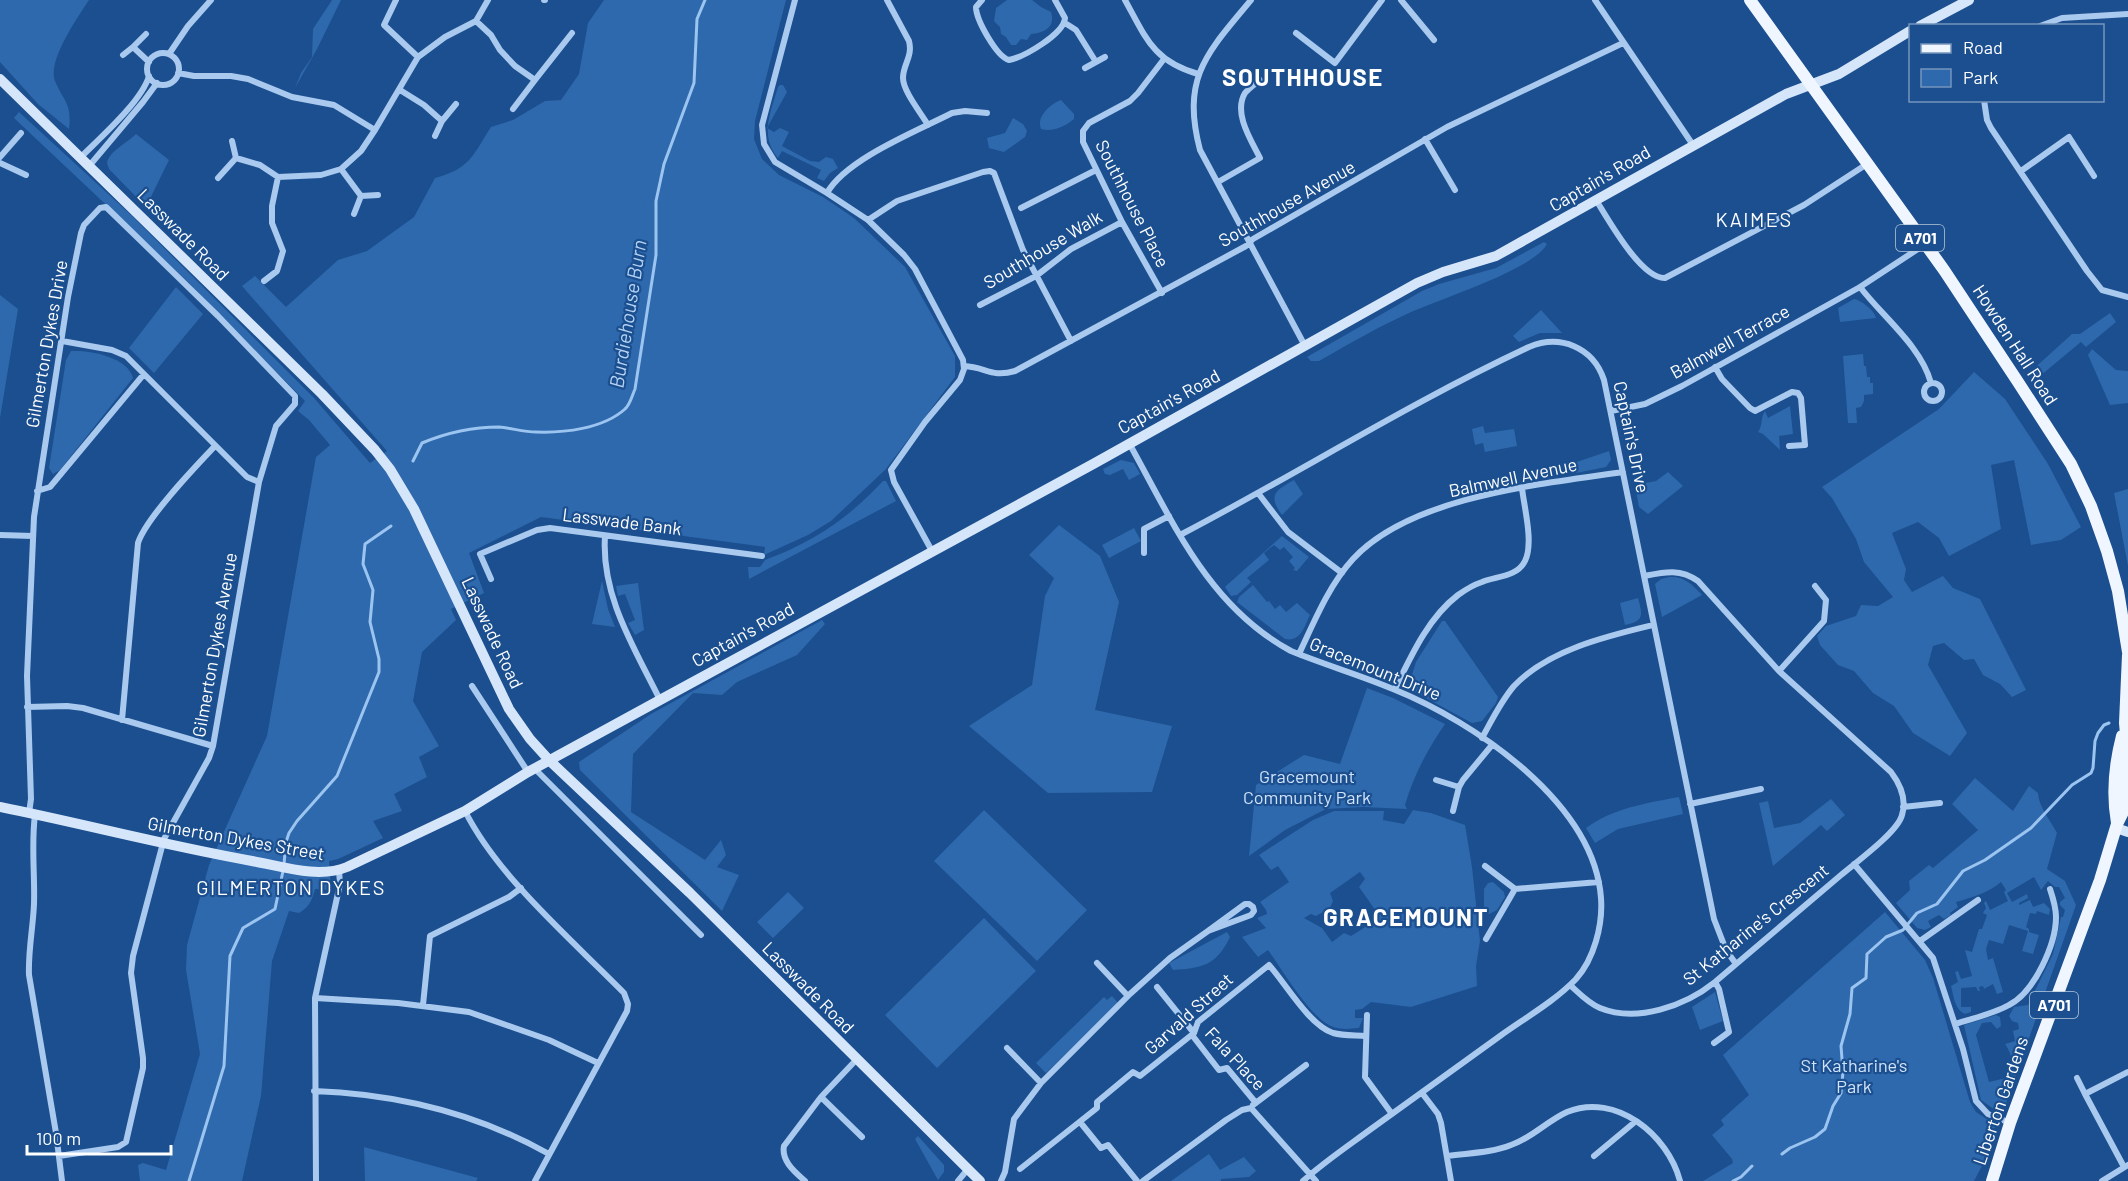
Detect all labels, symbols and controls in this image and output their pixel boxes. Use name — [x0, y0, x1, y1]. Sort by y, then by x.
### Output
legend — [1909, 24, 2104, 102]
text: Road — [1963, 36, 2003, 58]
district label: SOUTHHOUSE — [1222, 62, 1384, 91]
text: Park — [1963, 66, 1998, 88]
street label: Southhouse Place — [1091, 136, 1174, 271]
street label: Captain's Road — [1545, 140, 1654, 216]
street label: Southhouse Avenue — [1214, 155, 1359, 251]
street label: Lasswade Road — [133, 184, 234, 285]
street label: Southhouse Walk — [979, 205, 1106, 293]
district label: KAIMES — [1715, 207, 1793, 231]
road number: A701 — [1896, 225, 1944, 251]
water label: Burdiehouse Burn — [603, 238, 651, 390]
street label: Gilmerton Dykes Drive — [20, 258, 72, 429]
street label: Howden Hall Road — [1969, 280, 2063, 409]
street label: Balmwell Terrace — [1666, 299, 1793, 383]
street label: Captain's Road — [1114, 364, 1223, 438]
street label: Captain's Drive — [1609, 379, 1655, 495]
street label: Balmwell Avenue — [1447, 453, 1579, 501]
street label: Lasswade Bank — [561, 503, 683, 539]
street label: Gilmerton Dykes Avenue — [187, 551, 241, 739]
street label: Lasswade Road — [457, 573, 528, 692]
street label: Captain's Road — [688, 597, 797, 671]
street label: Gracemount Drive — [1306, 632, 1444, 704]
park label: Gracemount Community Park — [1243, 765, 1371, 808]
street label: Gilmerton Dykes Street — [146, 812, 326, 864]
street label: St Katharine's Crescent — [1678, 859, 1833, 990]
district label: GILMERTON DYKES — [196, 875, 386, 899]
district label: GRACEMOUNT — [1323, 902, 1489, 931]
street label: Lasswade Road — [758, 937, 859, 1038]
street label: Garvald Street — [1140, 968, 1237, 1059]
road number: A701 — [2030, 992, 2078, 1018]
street label: Fala Place — [1201, 1022, 1271, 1095]
street label: Liberton Gardens — [1968, 1033, 2032, 1168]
park label: St Katharine's Park — [1801, 1054, 1907, 1097]
scale bar — [27, 1118, 171, 1156]
text: 100 m — [36, 1127, 81, 1149]

